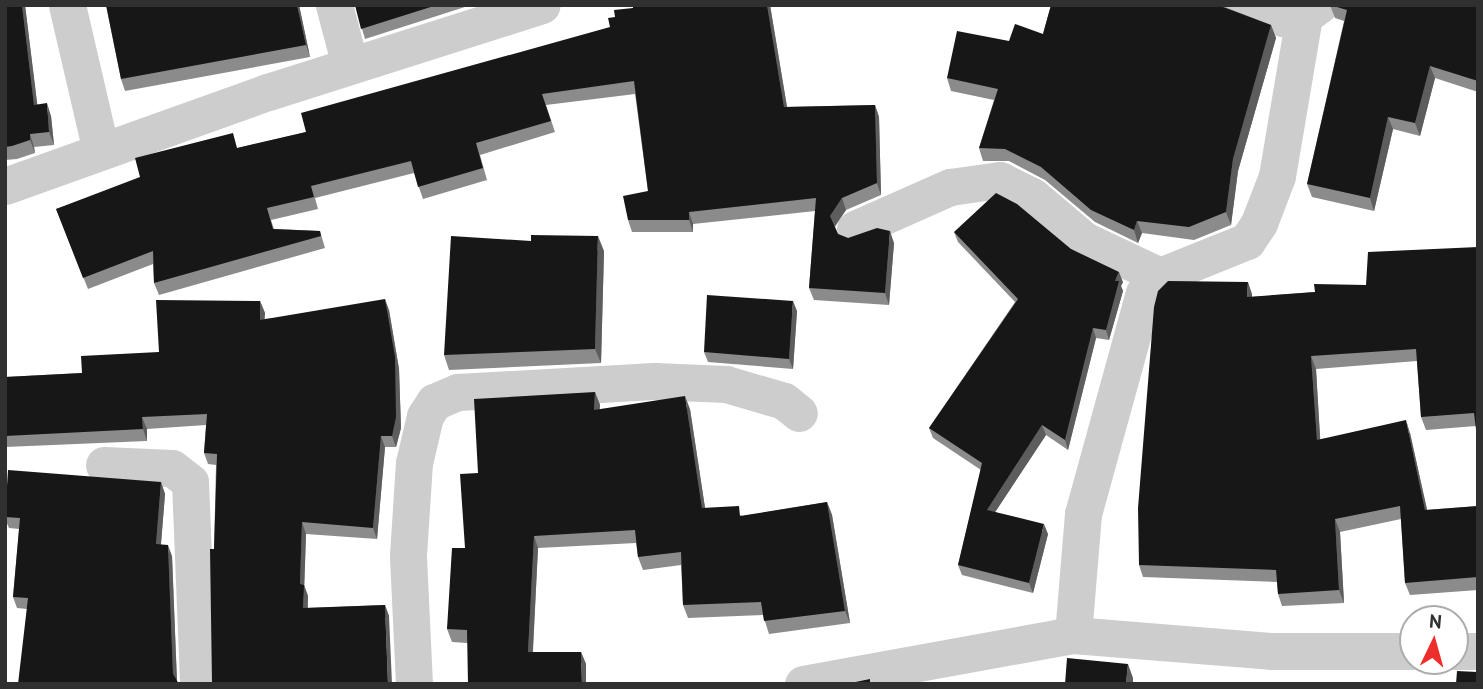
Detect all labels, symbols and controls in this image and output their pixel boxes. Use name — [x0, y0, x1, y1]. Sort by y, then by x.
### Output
north arrow — [1399, 605, 1469, 675]
text: N — [1428, 609, 1443, 634]

